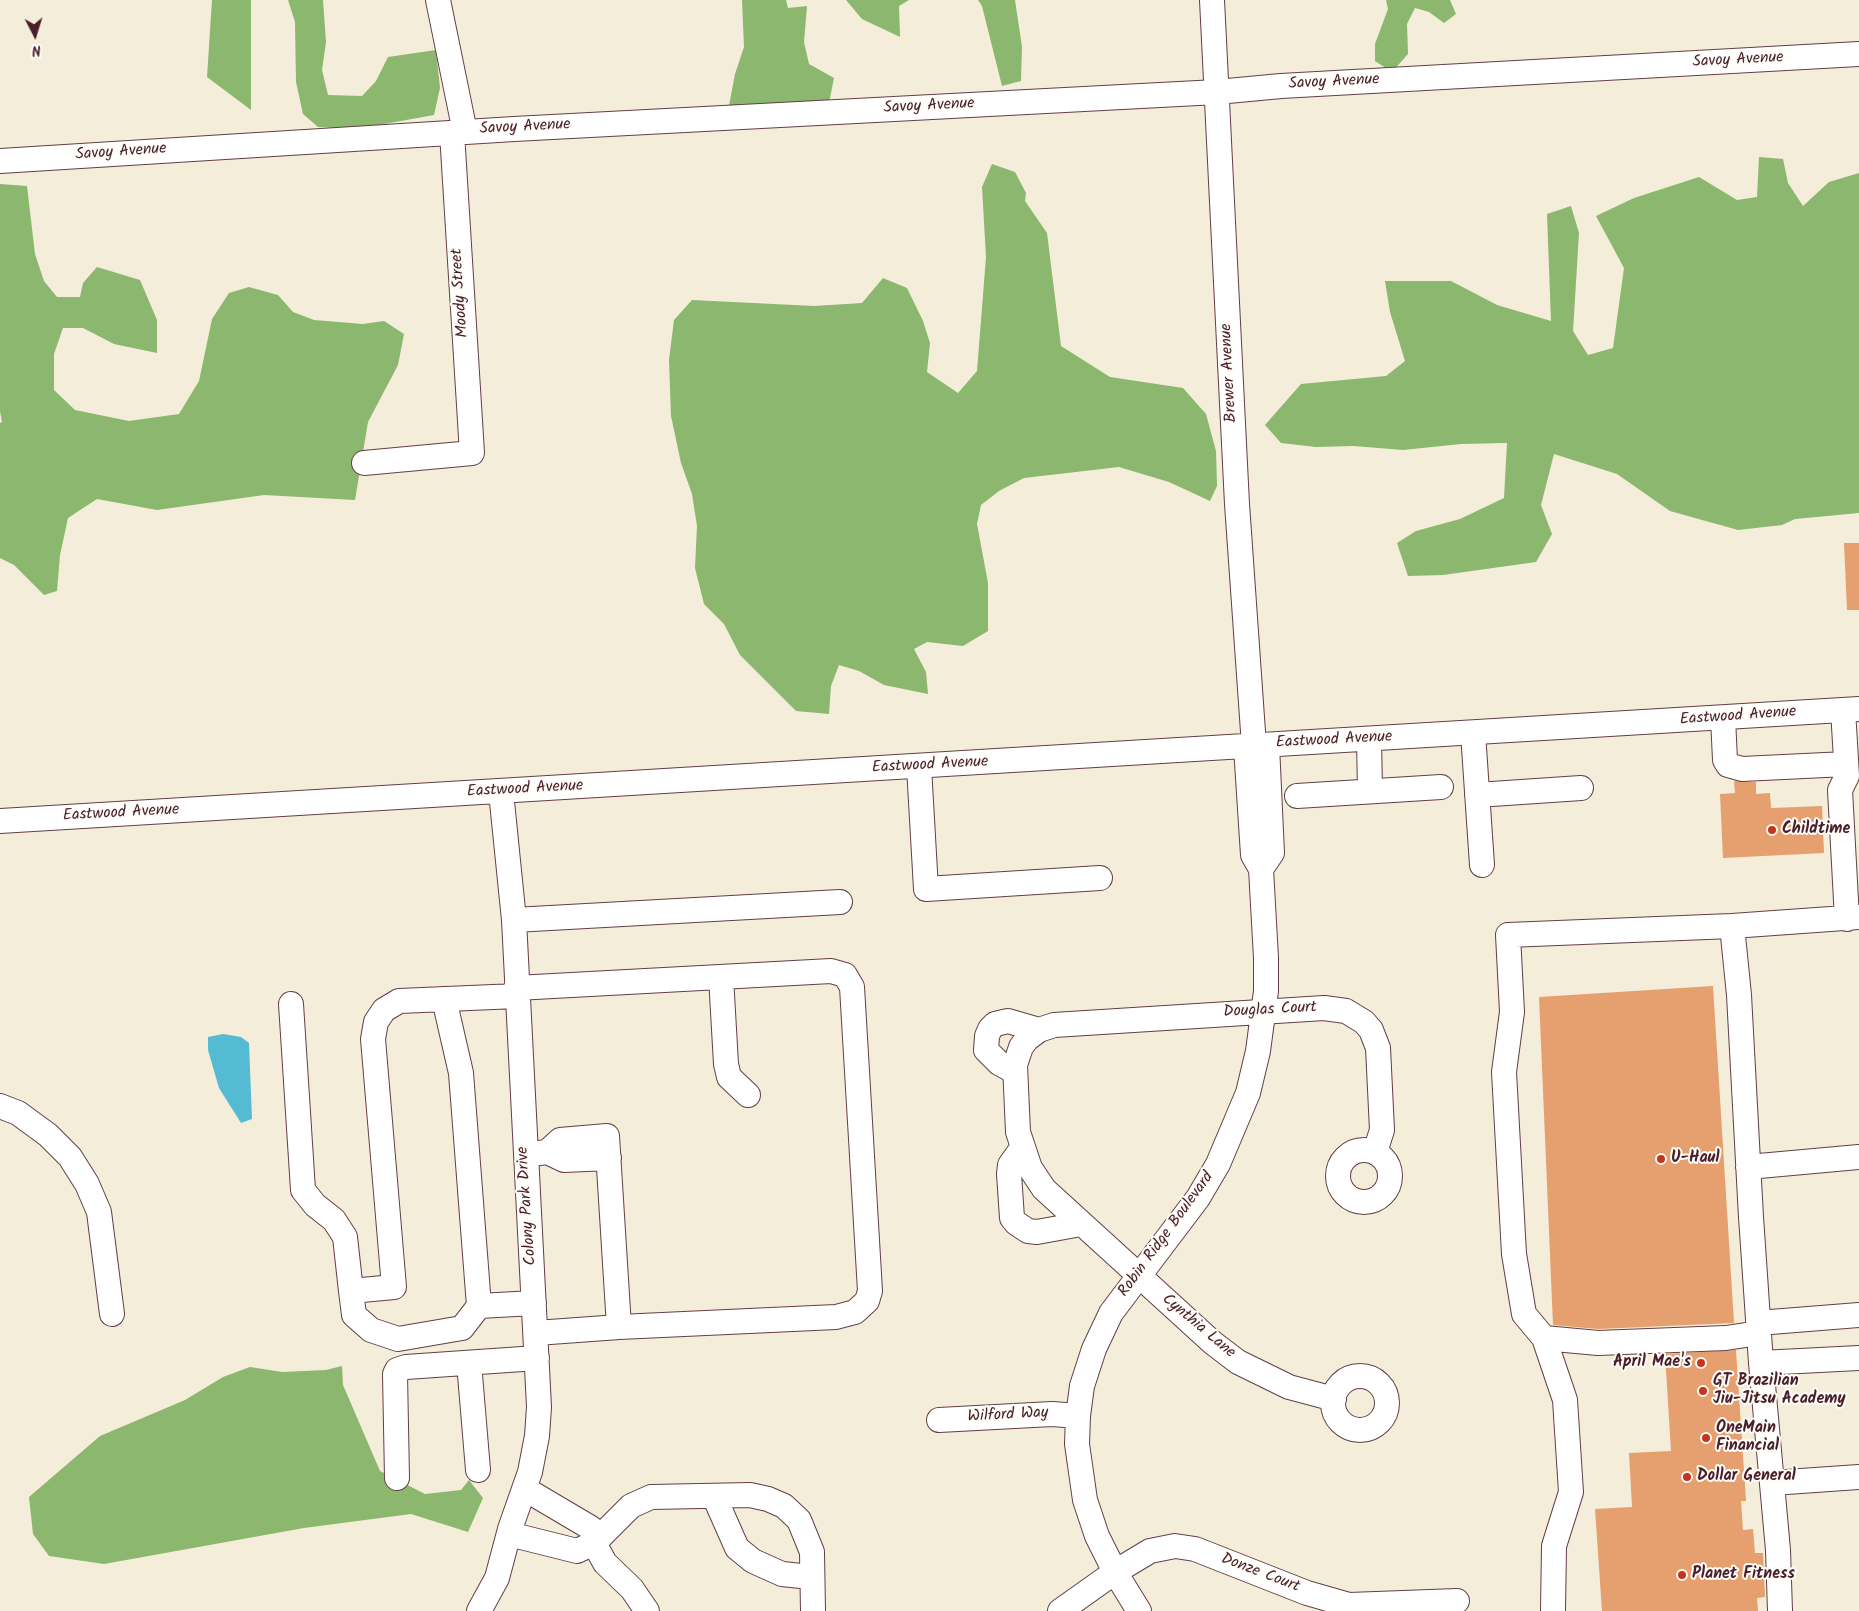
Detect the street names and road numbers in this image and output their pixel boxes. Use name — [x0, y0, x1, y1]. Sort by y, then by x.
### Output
street label: Savoy Avenue — [1692, 49, 1784, 73]
street label: Savoy Avenue — [1288, 71, 1380, 95]
street label: Savoy Avenue — [883, 95, 975, 119]
street label: Savoy Avenue — [479, 116, 571, 140]
street label: Savoy Avenue — [75, 140, 167, 166]
street label: Moody Street — [448, 248, 474, 338]
street label: Brewer Avenue — [1218, 323, 1242, 423]
street label: Eastwood Avenue — [1679, 703, 1797, 731]
street label: Eastwood Avenue — [1275, 728, 1393, 754]
street label: Eastwood Avenue — [871, 753, 989, 779]
street label: Eastwood Avenue — [466, 777, 584, 803]
street label: Eastwood Avenue — [62, 801, 180, 827]
street label: Douglas Court — [1223, 999, 1317, 1023]
street label: Colony Park Drive — [514, 1146, 542, 1266]
street label: Robin Ridge Boulevard — [1115, 1169, 1219, 1301]
street label: Cynthia Lane — [1157, 1291, 1239, 1363]
street label: Wilford Way — [967, 1404, 1049, 1428]
street label: Donze Court — [1218, 1550, 1302, 1598]

